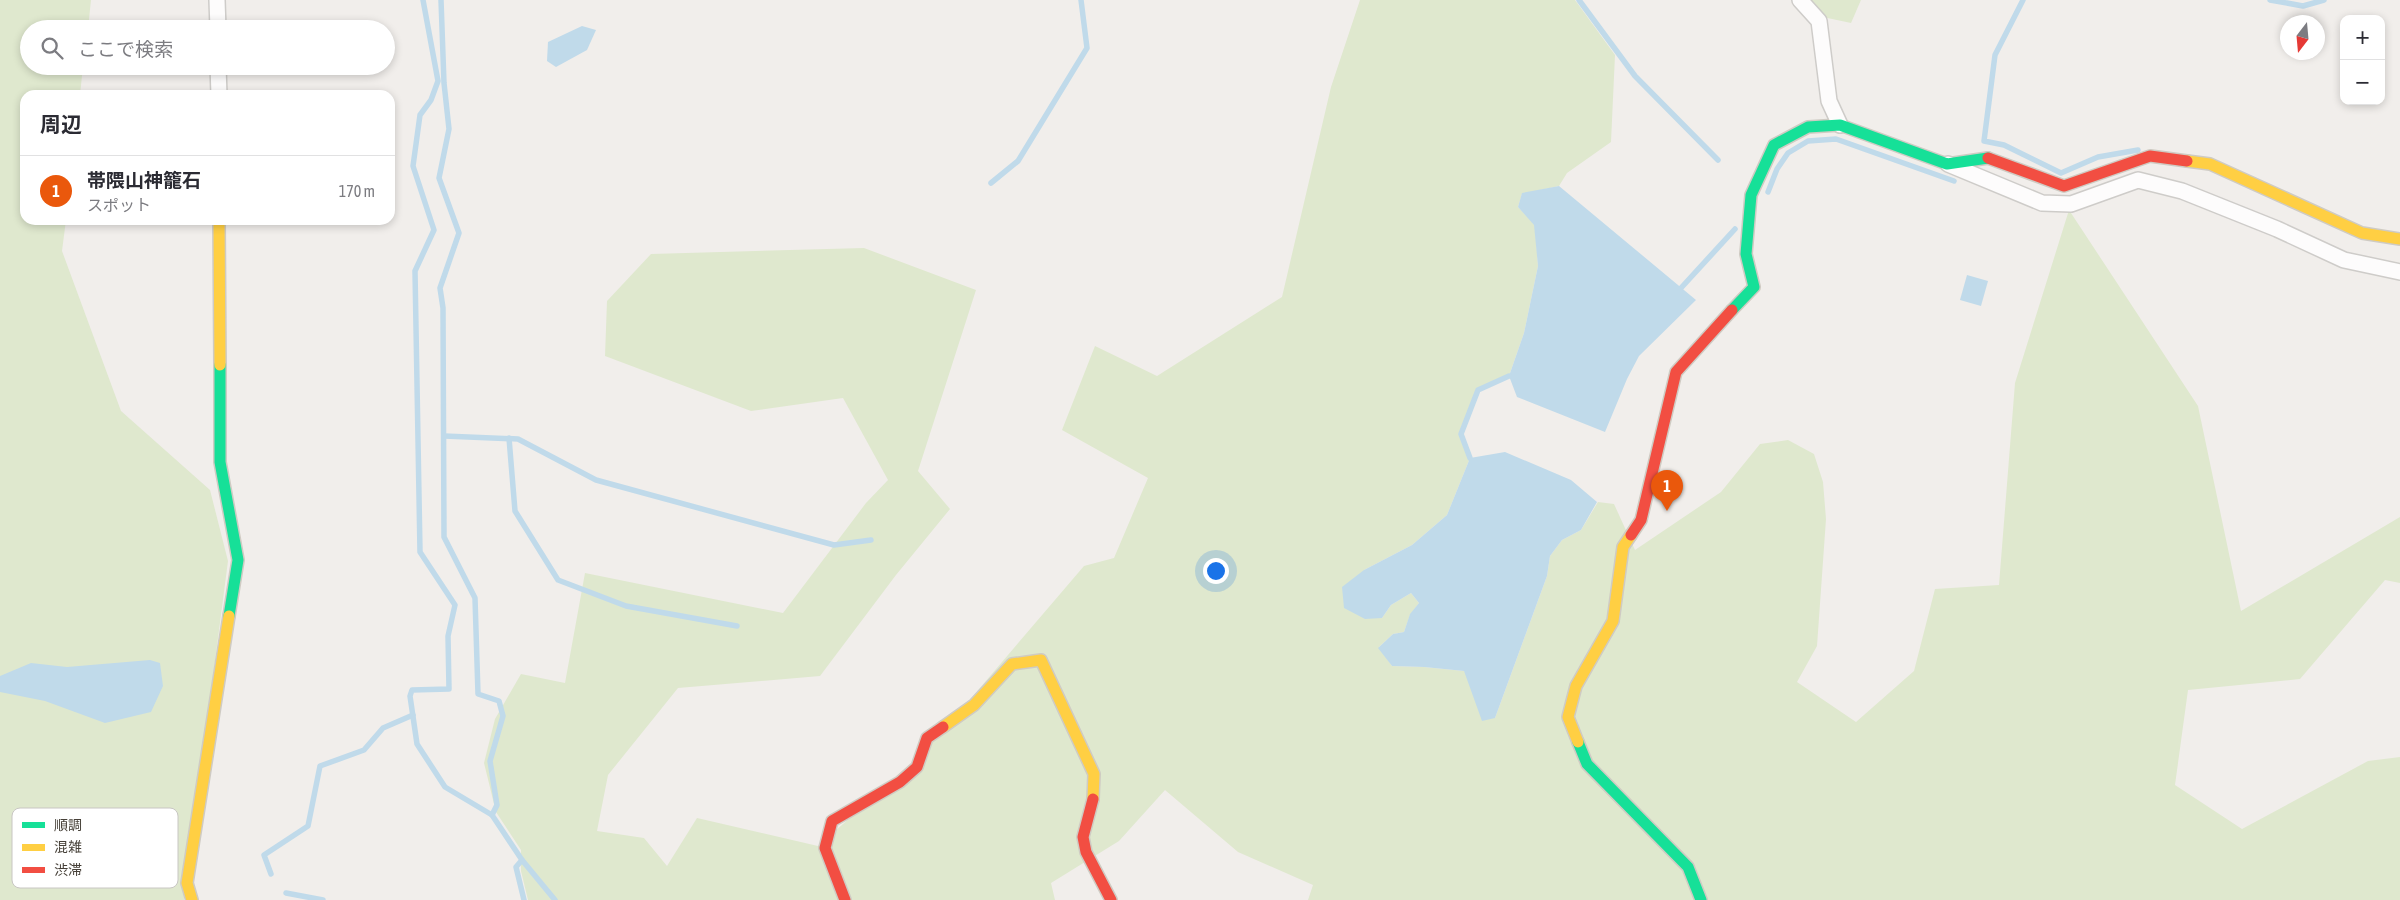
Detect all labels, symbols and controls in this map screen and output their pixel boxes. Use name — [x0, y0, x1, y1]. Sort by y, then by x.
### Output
north arrow — [2280, 15, 2325, 60]
map controls — [2340, 15, 2385, 105]
button: + — [2340, 15, 2385, 60]
search box — [20, 20, 395, 75]
icon: search — [38, 34, 66, 62]
text: ここで検索 — [78, 38, 173, 60]
button: − — [2340, 60, 2385, 105]
text: 周辺 — [40, 112, 82, 136]
text: 帯隈山神籠石 — [87, 169, 201, 191]
text: 1 — [52, 182, 60, 200]
text: 170 m — [339, 182, 375, 200]
text: スポット — [87, 196, 151, 214]
pin: 1 — [1651, 470, 1683, 511]
your location — [1203, 558, 1229, 584]
legend — [12, 808, 178, 888]
text: 順調 — [54, 817, 82, 833]
text: 混雑 — [54, 839, 82, 855]
text: 渋滞 — [54, 862, 82, 878]

